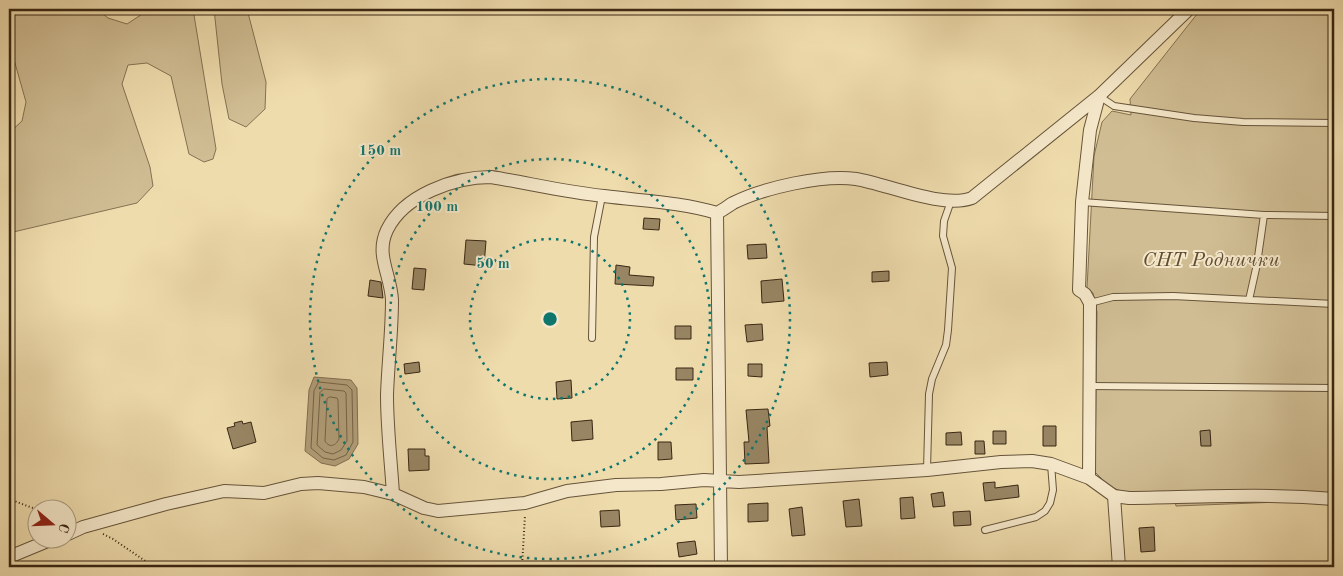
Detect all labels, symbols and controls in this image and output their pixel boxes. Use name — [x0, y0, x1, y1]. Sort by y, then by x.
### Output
text: 150 m — [359, 144, 401, 159]
text: 100 m — [416, 200, 458, 215]
park label: СНТ Роднички — [1142, 251, 1280, 271]
text: 50 m — [476, 257, 510, 272]
centre of rings — [541, 310, 559, 328]
north arrow — [28, 498, 78, 548]
text: С — [55, 521, 71, 535]

